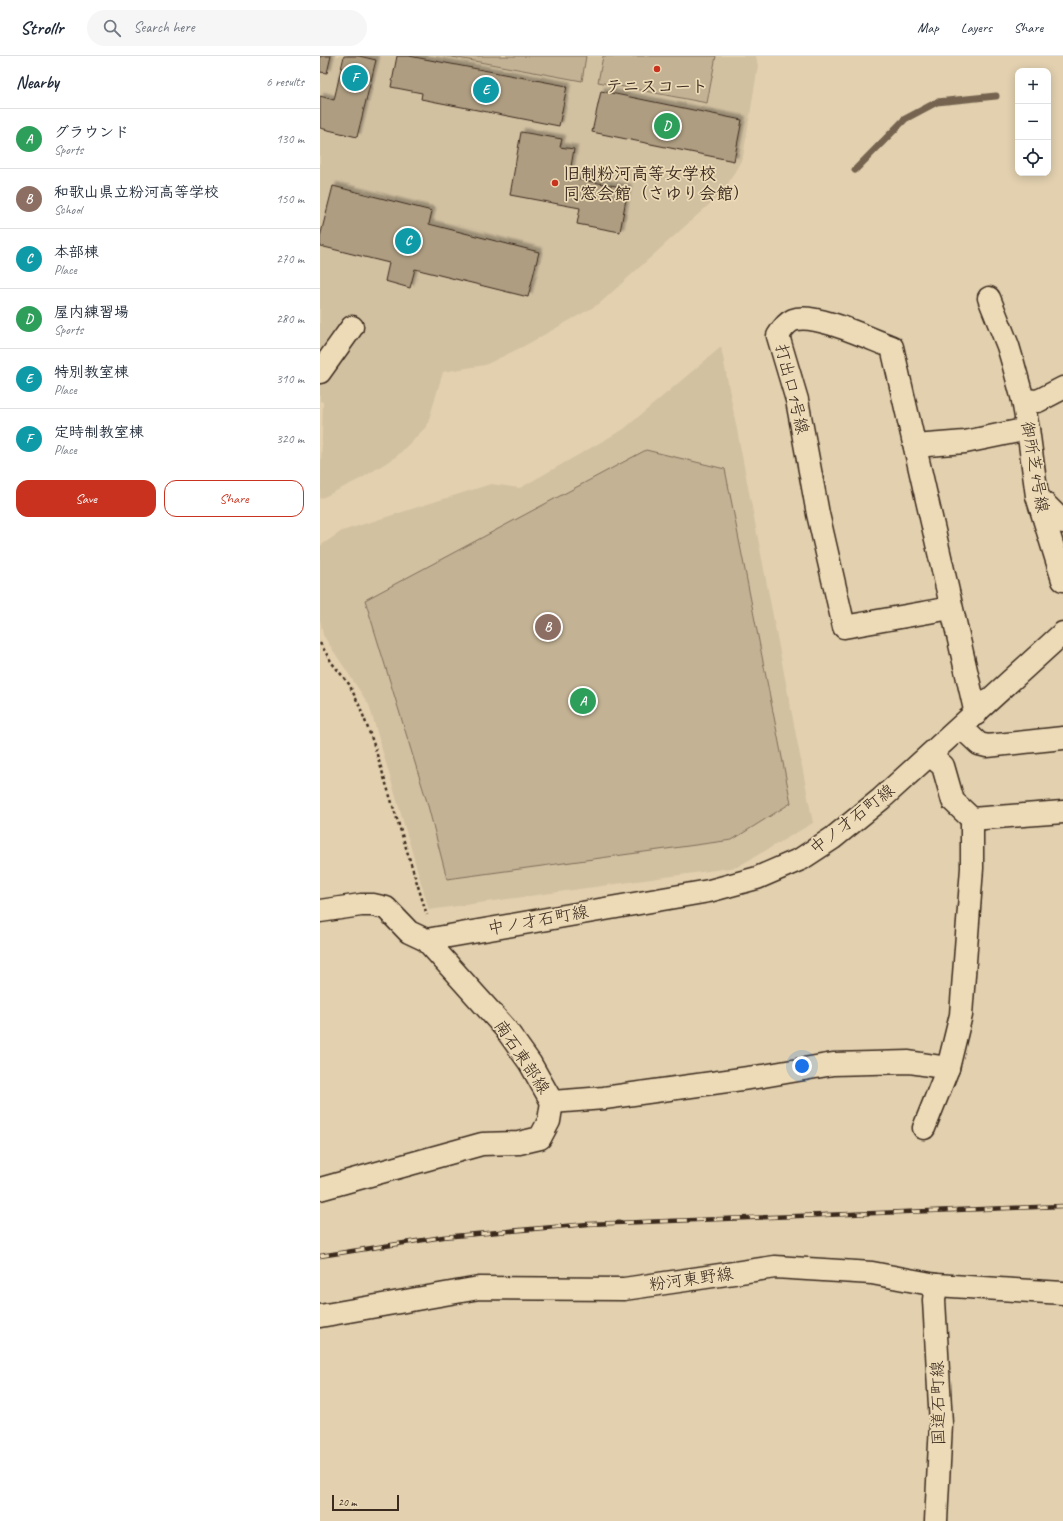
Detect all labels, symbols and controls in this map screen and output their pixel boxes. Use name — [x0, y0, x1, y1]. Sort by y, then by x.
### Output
search box — [87, 10, 367, 46]
text: Strollr — [20, 16, 63, 40]
icon: search — [101, 17, 123, 39]
text: Search here — [133, 18, 195, 37]
text: Map — [917, 19, 939, 36]
text: Layers — [961, 19, 992, 36]
text: Share — [1014, 19, 1043, 36]
pin: F — [342, 63, 368, 93]
marker: テニスコート — [652, 64, 662, 74]
map controls — [1015, 68, 1051, 176]
button: + — [1015, 68, 1051, 104]
text: Nearby — [16, 72, 59, 93]
text: 6 results — [266, 74, 304, 90]
pin: E — [473, 75, 499, 105]
place label: テニスコート — [606, 76, 708, 97]
button: − — [1015, 104, 1051, 140]
pin: D — [654, 111, 680, 141]
text: グラウンド — [54, 123, 129, 142]
text: A — [26, 131, 32, 147]
text: 130 m — [276, 131, 304, 147]
button: locate — [1015, 140, 1051, 176]
text: Sports — [54, 142, 83, 158]
place label: 旧制粉河高等女学校 同窓会館（さゆり会館） — [563, 163, 750, 204]
marker: 旧制粉河高等女学校 同窓会館（さゆり会館） — [550, 178, 560, 188]
text: 和歌山県立粉河高等学校 — [54, 183, 219, 202]
text: B — [26, 191, 32, 207]
text: 150 m — [276, 191, 304, 207]
text: School — [54, 202, 82, 218]
pin: C — [395, 226, 421, 256]
text: 本部棟 — [54, 243, 99, 262]
text: C — [26, 251, 32, 267]
text: 270 m — [276, 251, 304, 267]
text: Place — [54, 262, 77, 278]
text: 屋内練習場 — [54, 303, 129, 322]
text: D — [25, 311, 33, 327]
text: 280 m — [276, 311, 304, 327]
text: Sports — [54, 322, 83, 338]
street label: 打出口1号線 — [771, 342, 813, 436]
text: 特別教室棟 — [54, 363, 129, 382]
text: E — [26, 371, 32, 387]
text: 310 m — [276, 371, 304, 387]
text: Place — [54, 382, 77, 398]
street label: 御所芝4号線 — [1017, 420, 1053, 514]
text: 定時制教室棟 — [54, 423, 144, 442]
text: F — [26, 431, 32, 447]
text: 320 m — [276, 431, 304, 447]
text: Place — [54, 442, 77, 458]
button: Save — [16, 480, 156, 517]
button: Share — [164, 480, 304, 517]
pin: B — [535, 612, 561, 642]
pin: A — [570, 686, 596, 716]
street label: 中ノ才石町線 — [805, 779, 899, 859]
street label: 中ノ才石町線 — [486, 901, 590, 939]
street label: 南石東部線 — [490, 1016, 554, 1098]
your location — [792, 1056, 812, 1076]
street label: 粉河東野線 — [647, 1263, 735, 1295]
street label: 国道石町線 — [927, 1360, 949, 1446]
scale bar — [332, 1493, 399, 1512]
text: 20 m — [338, 1495, 357, 1509]

